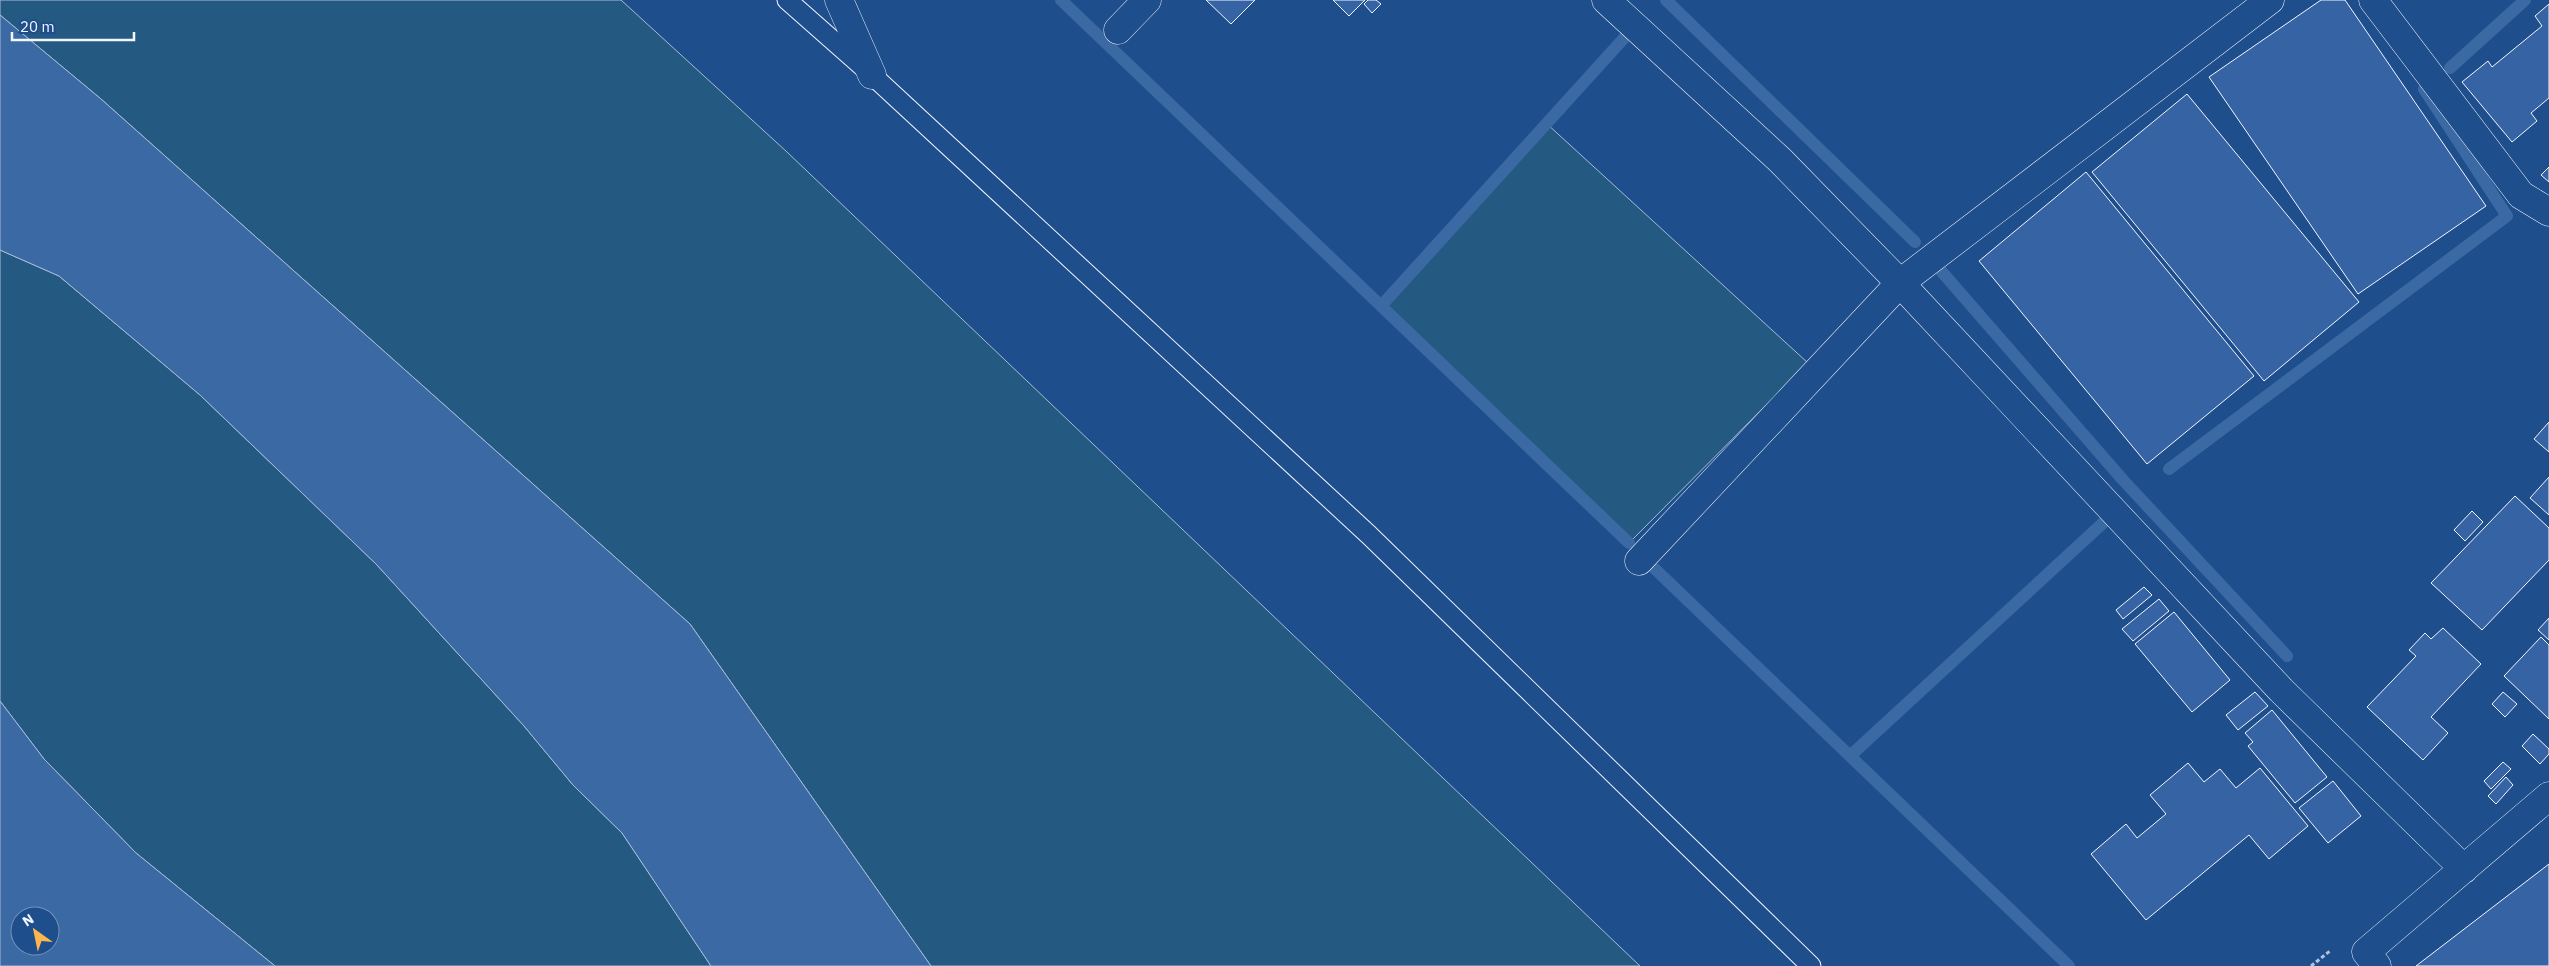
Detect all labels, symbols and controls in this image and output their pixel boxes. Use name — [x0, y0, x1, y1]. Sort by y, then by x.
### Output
scale bar — [12, 10, 135, 42]
text: 20 m — [20, 17, 55, 36]
north arrow — [10, 906, 60, 956]
text: N — [19, 910, 37, 930]

